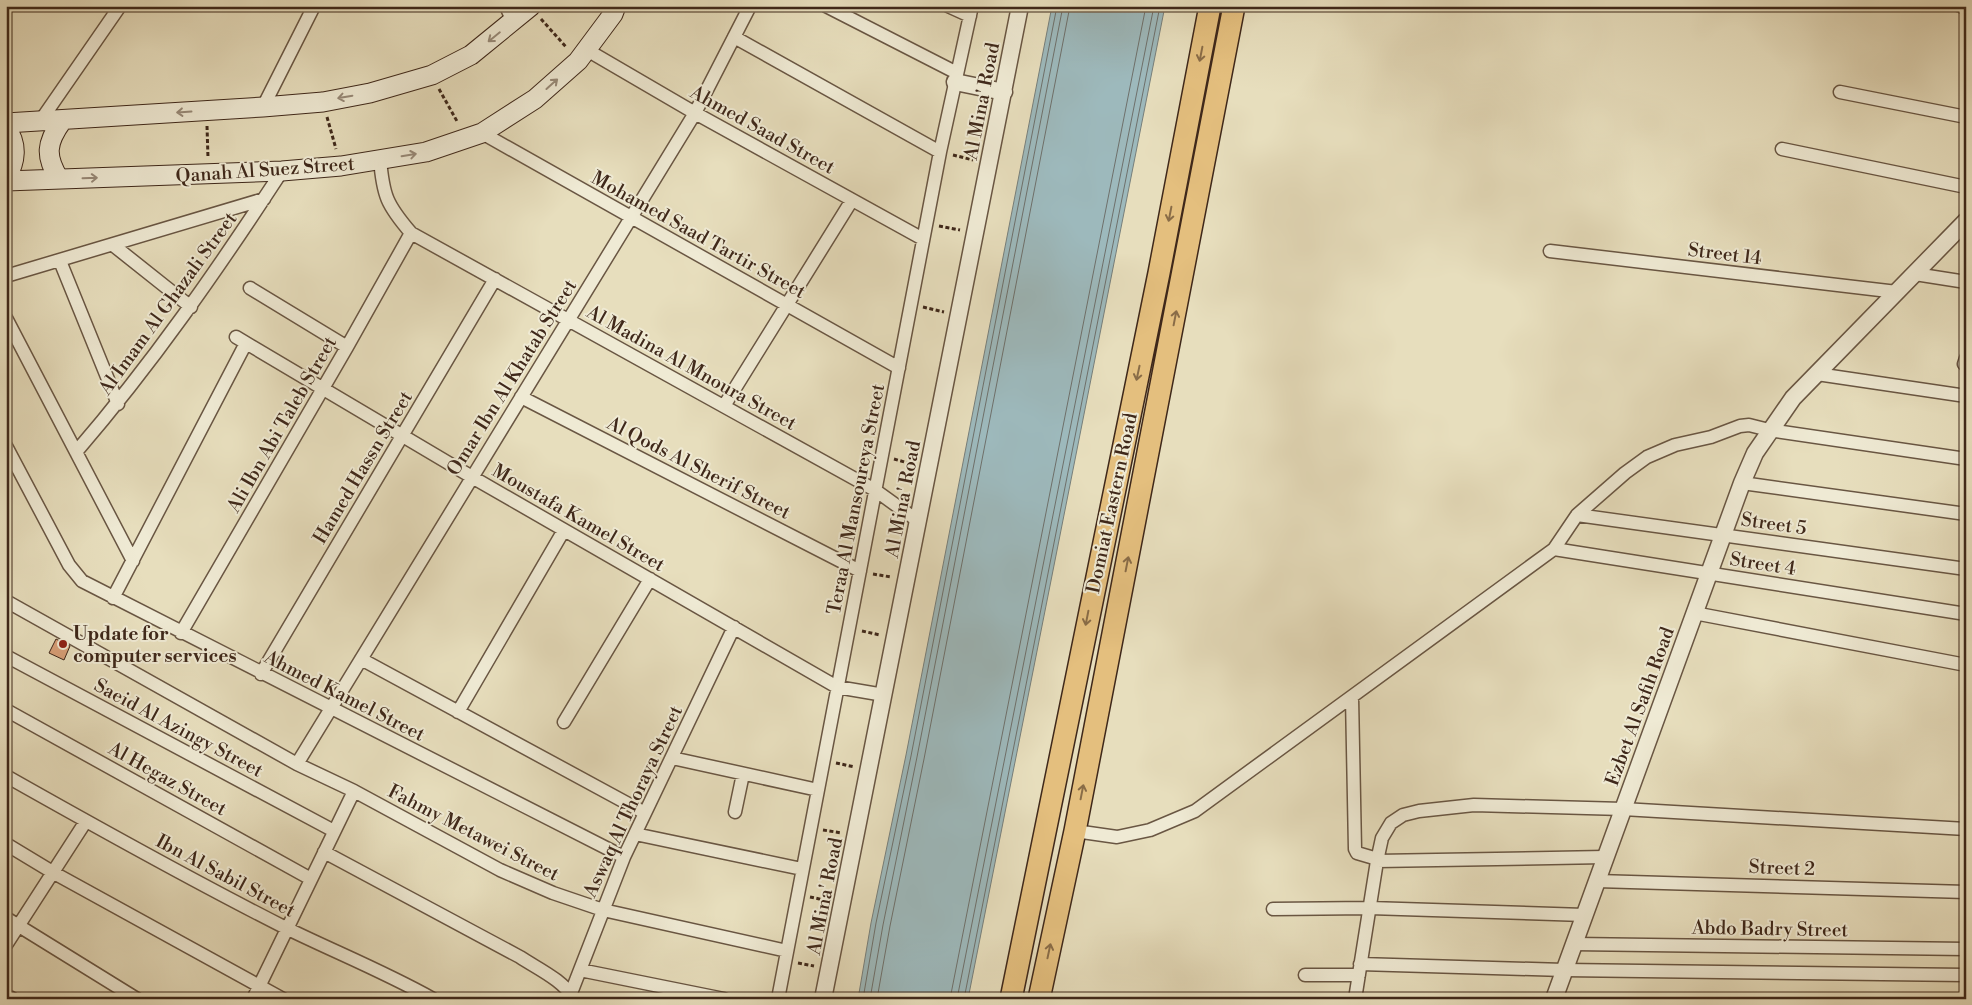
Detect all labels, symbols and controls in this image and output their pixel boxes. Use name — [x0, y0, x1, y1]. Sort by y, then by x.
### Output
one-way arrow — [488, 32, 501, 43]
street label: Al Mina' Road — [959, 40, 1005, 163]
one-way arrow — [1195, 46, 1205, 62]
one-way arrow — [546, 78, 559, 90]
street label: Ahmed Saad Street — [685, 80, 839, 180]
one-way arrow — [338, 93, 354, 103]
one-way arrow — [176, 108, 192, 117]
one-way arrow — [400, 149, 416, 159]
street label: Qanah Al Suez Street — [175, 152, 356, 188]
street label: Mohamed Saad Tartir Street — [587, 166, 810, 304]
one-way arrow — [82, 174, 98, 183]
one-way arrow — [1165, 205, 1174, 221]
street label: Al Imam Al Ghazali Street — [93, 207, 242, 401]
street label: Street 14 — [1687, 238, 1763, 270]
street label: Omar Ibn Al Khatab Street — [442, 275, 582, 480]
street label: Al Madina Al Mnoura Street — [581, 300, 801, 436]
one-way arrow — [1170, 311, 1180, 327]
street label: Ali Ibn Abi Taleb Street — [221, 332, 342, 518]
one-way arrow — [1133, 365, 1142, 381]
street label: Teraa Al Mansoureya Street — [822, 382, 890, 617]
street label: Hamed Hassn Street — [308, 386, 418, 548]
street label: Al Qods Al Sherif Street — [602, 411, 795, 525]
street label: Domiat Eastern Road — [1081, 411, 1143, 596]
street label: Al Mina' Road — [880, 438, 926, 561]
street label: Moustafa Kamel Street — [488, 459, 669, 577]
street label: Street 5 — [1740, 508, 1808, 540]
street label: Street 4 — [1728, 547, 1798, 581]
one-way arrow — [1122, 556, 1132, 572]
one-way arrow — [1082, 609, 1091, 625]
place label: Update for computer services — [73, 622, 237, 668]
street label: Ezbet Al Safih Road — [1600, 623, 1680, 789]
marker: Update for computer services — [57, 638, 69, 650]
street label: Ahmed Kamel Street — [259, 645, 429, 747]
street label: Saeid Al Azingy Street — [90, 673, 267, 783]
street label: Aswaq Al Thoraya Street — [577, 701, 688, 902]
street label: Al Hegaz Street — [103, 736, 231, 821]
street label: Fahmy Metawei Street — [384, 779, 564, 887]
one-way arrow — [1078, 784, 1087, 800]
street label: Ibn Al Sabil Street — [152, 829, 300, 923]
street label: Al Mina' Road — [802, 835, 848, 958]
street label: Street 2 — [1748, 855, 1816, 881]
street label: Abdo Badry Street — [1691, 916, 1849, 942]
one-way arrow — [1045, 943, 1054, 959]

